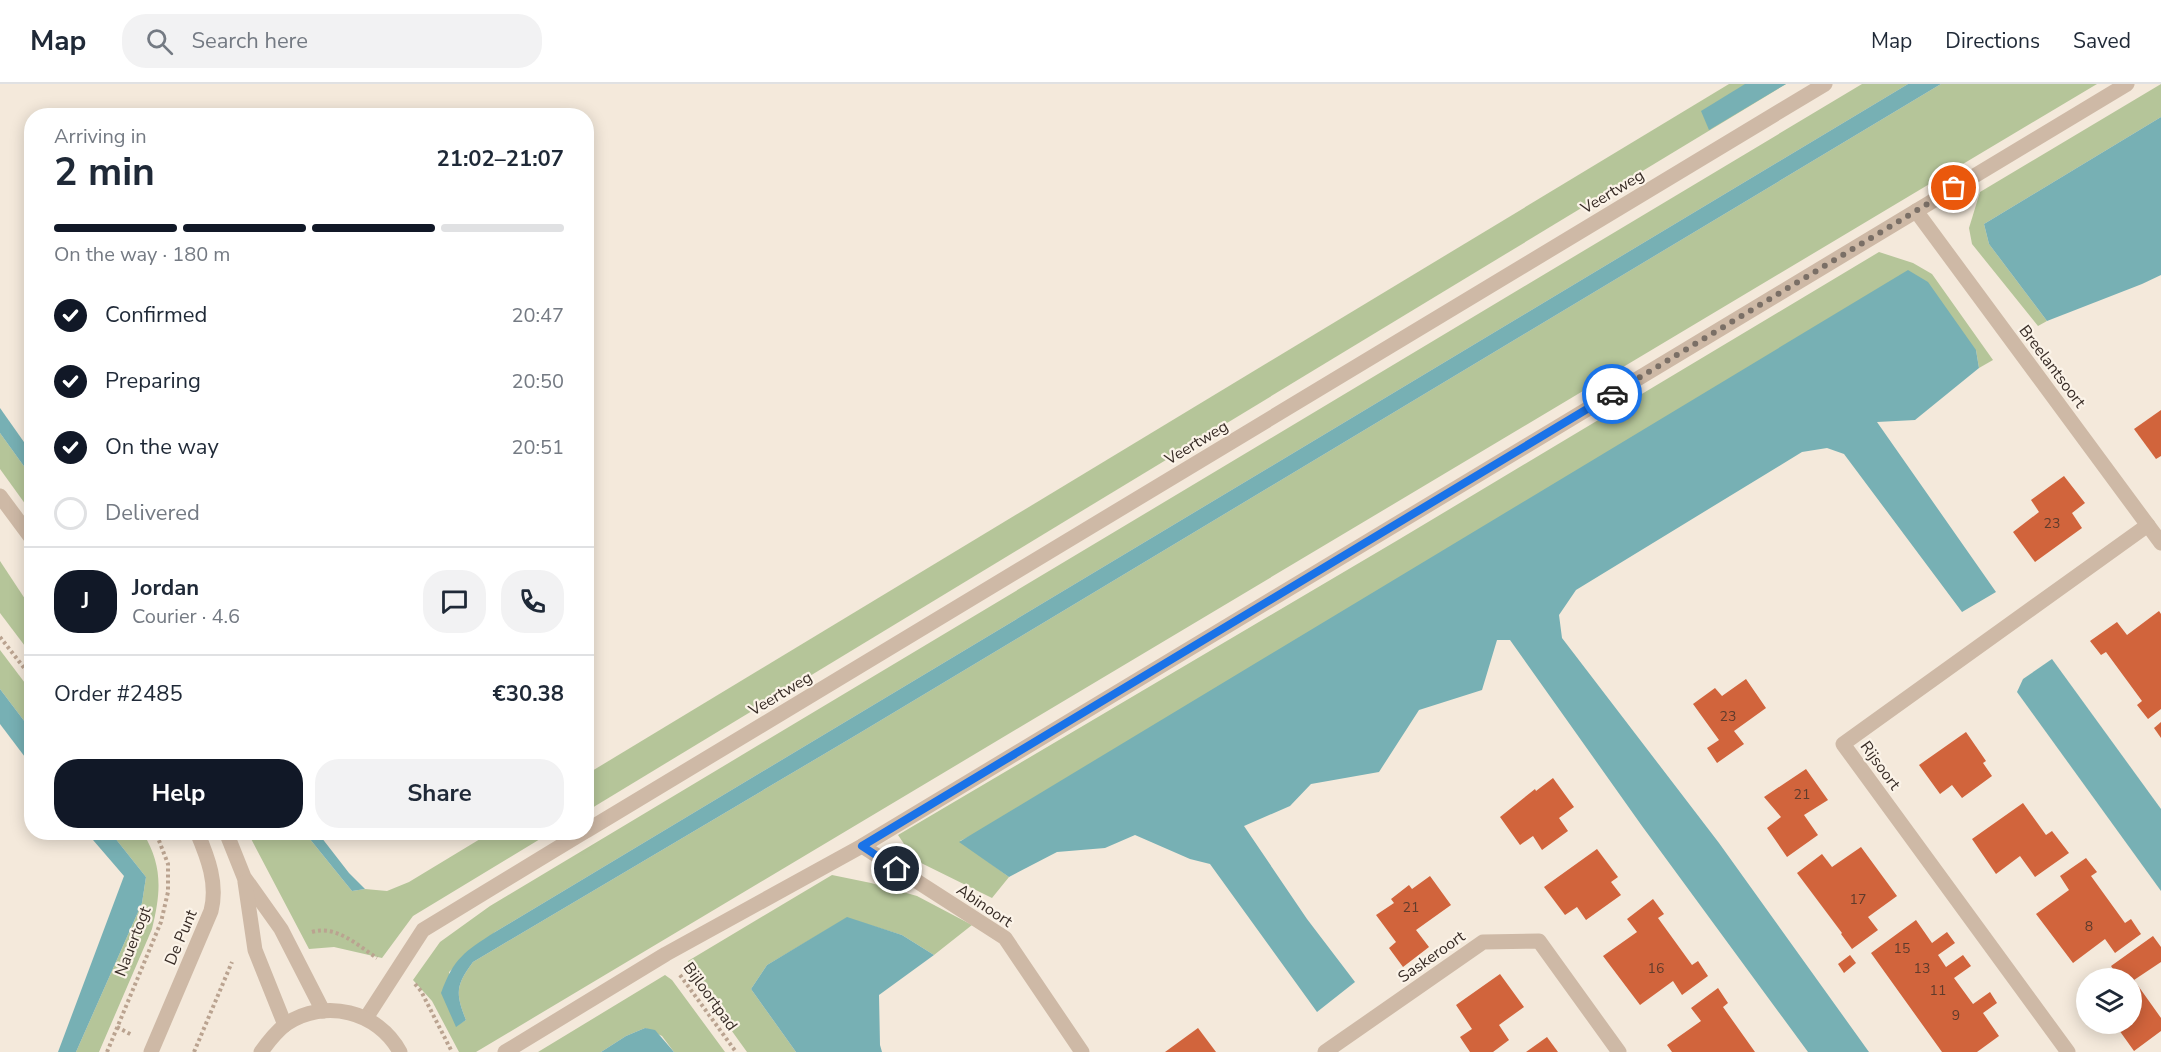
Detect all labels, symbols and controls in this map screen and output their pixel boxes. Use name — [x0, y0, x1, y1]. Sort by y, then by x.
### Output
search box — [122, 14, 542, 68]
text: Map — [30, 22, 86, 60]
icon: search — [143, 25, 176, 58]
text: Search here — [191, 26, 308, 56]
text: Map — [1871, 27, 1912, 55]
text: Directions — [1945, 27, 2040, 55]
text: Saved — [2073, 27, 2131, 55]
text: Arriving in — [54, 123, 147, 150]
text: 21:02–21:07 — [436, 144, 564, 174]
text: 2 min — [54, 146, 155, 199]
pin — [1928, 162, 1979, 213]
street label: Veertweg — [1576, 164, 1648, 220]
icon: bag — [1937, 171, 1970, 204]
text: On the way · 180 m — [54, 241, 230, 268]
icon: check — [54, 299, 87, 332]
text: Confirmed — [105, 300, 207, 330]
text: 20:47 — [511, 302, 564, 329]
street label: Breelantsoort — [2014, 321, 2091, 413]
courier — [1582, 364, 1642, 424]
icon: check — [54, 365, 87, 398]
text: Preparing — [105, 366, 201, 396]
text: 20:50 — [511, 368, 564, 395]
icon: car — [1596, 378, 1629, 411]
street label: Veertweg — [1160, 415, 1232, 471]
icon: check — [54, 431, 87, 464]
text: On the way — [105, 432, 219, 462]
text: 20:51 — [511, 434, 564, 461]
text: Delivered — [105, 498, 200, 528]
house number: 23 — [2044, 514, 2060, 533]
button: chat — [423, 570, 486, 633]
button: phone — [501, 570, 564, 633]
text: Jordan — [132, 573, 199, 603]
text: J — [82, 586, 89, 616]
text: Courier · 4.6 — [132, 603, 240, 630]
street label: Veertweg — [744, 666, 816, 722]
text: Order #2485 — [54, 679, 183, 709]
text: €30.38 — [493, 679, 564, 709]
house number: 23 — [1720, 707, 1736, 726]
street label: Rijsoort — [1855, 737, 1906, 795]
button: Help — [54, 759, 303, 828]
button: Share — [315, 759, 564, 828]
house number: 21 — [1794, 785, 1810, 804]
pin — [871, 843, 922, 894]
icon: home — [880, 852, 913, 885]
street label: Abinoort — [952, 879, 1017, 933]
house number: 17 — [1850, 890, 1866, 909]
house number: 21 — [1403, 898, 1419, 917]
street label: Nauertogt — [110, 903, 156, 980]
street label: De Punt — [159, 906, 203, 968]
house number: 8 — [2085, 917, 2093, 936]
street label: Saskeroort — [1394, 925, 1470, 988]
house number: 15 — [1894, 939, 1910, 958]
street label: Bijloortpad — [678, 958, 742, 1035]
house number: 16 — [1648, 959, 1664, 978]
house number: 13 — [1914, 959, 1930, 978]
map controls — [2076, 968, 2142, 1034]
button: layers — [2076, 968, 2142, 1034]
house number: 11 — [1930, 981, 1946, 1000]
house number: 9 — [1952, 1006, 1960, 1025]

